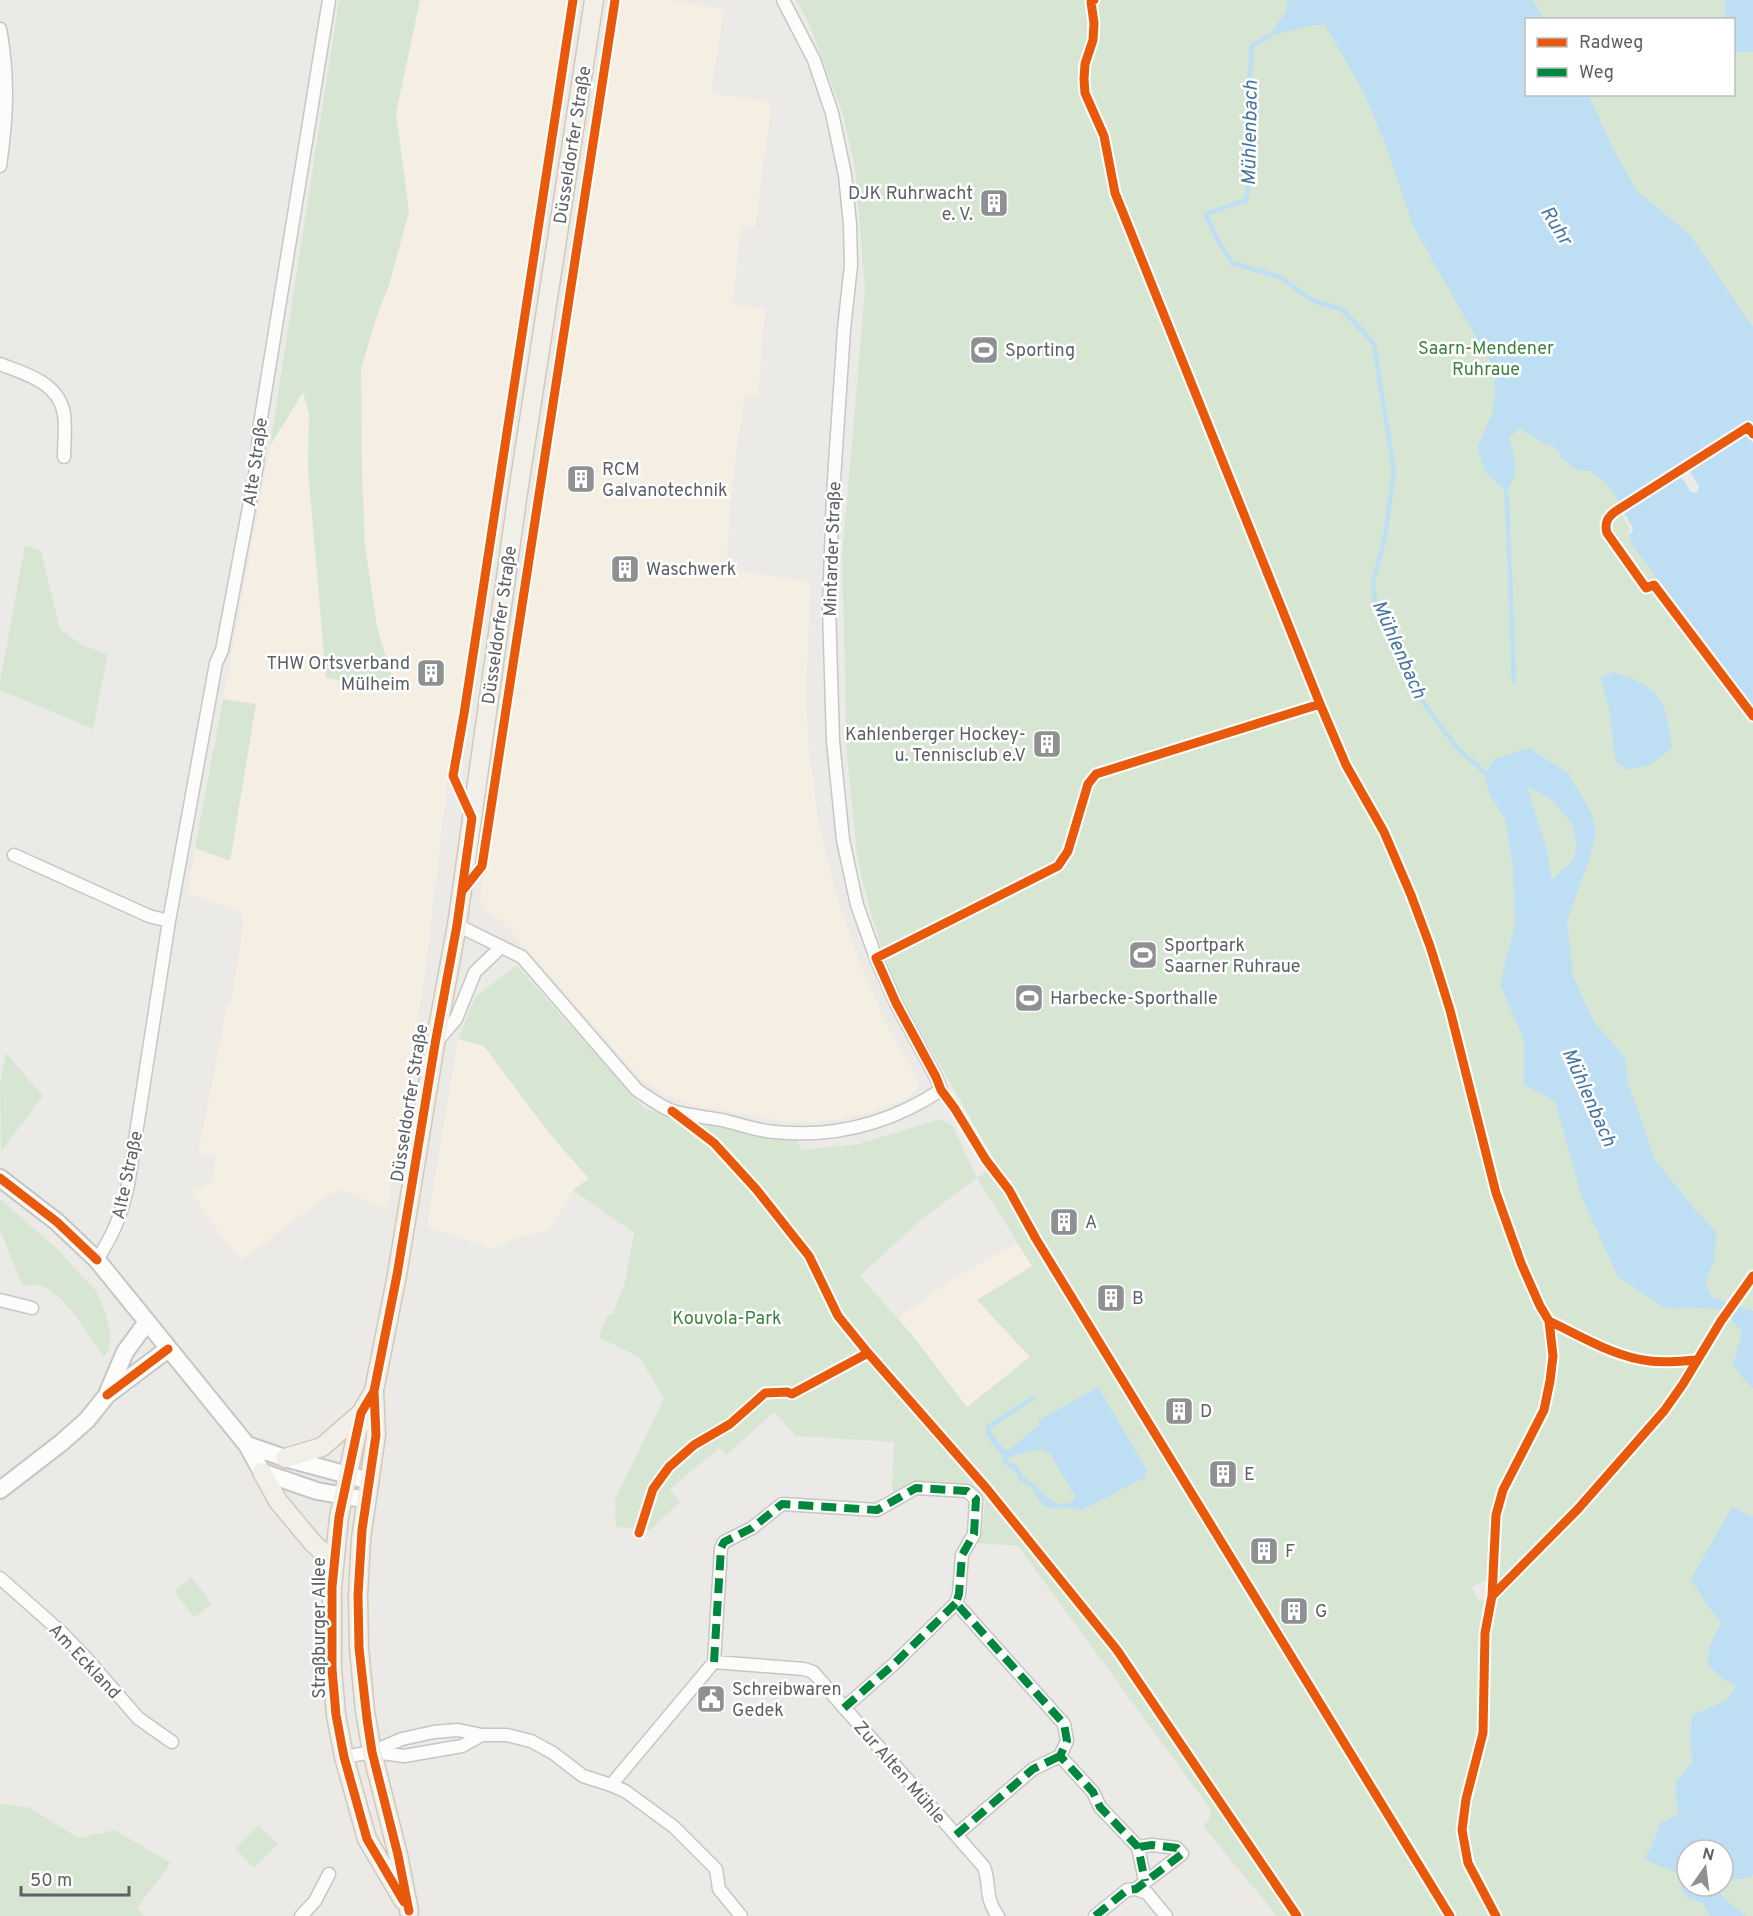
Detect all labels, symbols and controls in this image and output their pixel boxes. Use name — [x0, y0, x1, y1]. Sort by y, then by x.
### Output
legend — [1525, 18, 1735, 96]
text: Radweg — [1579, 32, 1643, 55]
text: Weg — [1579, 62, 1614, 85]
street label: Düsseldorfer Straße — [550, 65, 597, 226]
water label: Mühlenbach — [1237, 80, 1265, 186]
place label: DJK Ruhrwacht e. V. — [848, 183, 973, 227]
building icon: DJK Ruhrwacht e. V. — [978, 187, 1010, 219]
water label: Ruhr — [1533, 201, 1578, 252]
sports icon: Sporting — [968, 334, 1000, 366]
park label: Saarn-Mendener Ruhraue — [1418, 338, 1554, 382]
place label: Sporting — [1005, 340, 1075, 363]
street label: Alte Straße — [239, 416, 274, 508]
place label: RCM Galvanotechnik — [602, 459, 728, 503]
building icon: RCM Galvanotechnik — [565, 463, 597, 495]
street label: Mintarder Straße — [820, 481, 847, 617]
street label: Düsseldorfer Straße — [478, 544, 523, 706]
building icon: Waschwerk — [609, 553, 641, 585]
place label: Waschwerk — [646, 559, 736, 582]
water label: Mühlenbach — [1365, 596, 1432, 703]
place label: THW Ortsverband Mülheim — [266, 653, 410, 697]
building icon: THW Ortsverband Mülheim — [415, 657, 447, 689]
place label: Kahlenberger Hockey- u. Tennisclub e.V — [845, 724, 1026, 768]
building icon: Kahlenberger Hockey- u. Tennisclub e.V — [1031, 728, 1063, 760]
place label: Sportpark Saarner Ruhraue — [1164, 935, 1301, 979]
sports icon: Sportpark Saarner Ruhraue — [1127, 939, 1159, 971]
sports icon: Harbecke-Sporthalle — [1013, 982, 1045, 1014]
place label: Harbecke-Sporthalle — [1050, 988, 1218, 1011]
street label: Düsseldorfer Straße — [387, 1023, 434, 1184]
water label: Mühlenbach — [1555, 1044, 1622, 1151]
street label: Alte Straße — [108, 1129, 149, 1222]
building icon: A — [1048, 1206, 1080, 1238]
place label: A — [1085, 1212, 1097, 1235]
building icon: B — [1095, 1282, 1127, 1314]
place label: B — [1132, 1288, 1144, 1311]
park label: Kouvola-Park — [672, 1308, 782, 1331]
building icon: D — [1163, 1395, 1195, 1427]
place label: D — [1200, 1401, 1212, 1424]
building icon: E — [1207, 1458, 1239, 1490]
place label: E — [1244, 1464, 1255, 1487]
building icon: F — [1248, 1535, 1280, 1567]
place label: F — [1285, 1541, 1295, 1564]
street label: Straßburger Allee — [309, 1557, 332, 1699]
building icon: G — [1278, 1595, 1310, 1627]
place label: G — [1315, 1601, 1327, 1624]
street label: Am Eckland — [43, 1619, 125, 1705]
place label: Schreibwaren Gedek — [732, 1679, 842, 1723]
public building icon: Schreibwaren Gedek — [695, 1683, 727, 1715]
street label: Zur Alten Mühle — [848, 1717, 950, 1829]
north arrow — [1675, 1838, 1735, 1898]
text: N — [1700, 1844, 1716, 1866]
scale bar — [21, 1859, 129, 1897]
text: 50 m — [30, 1870, 72, 1893]

